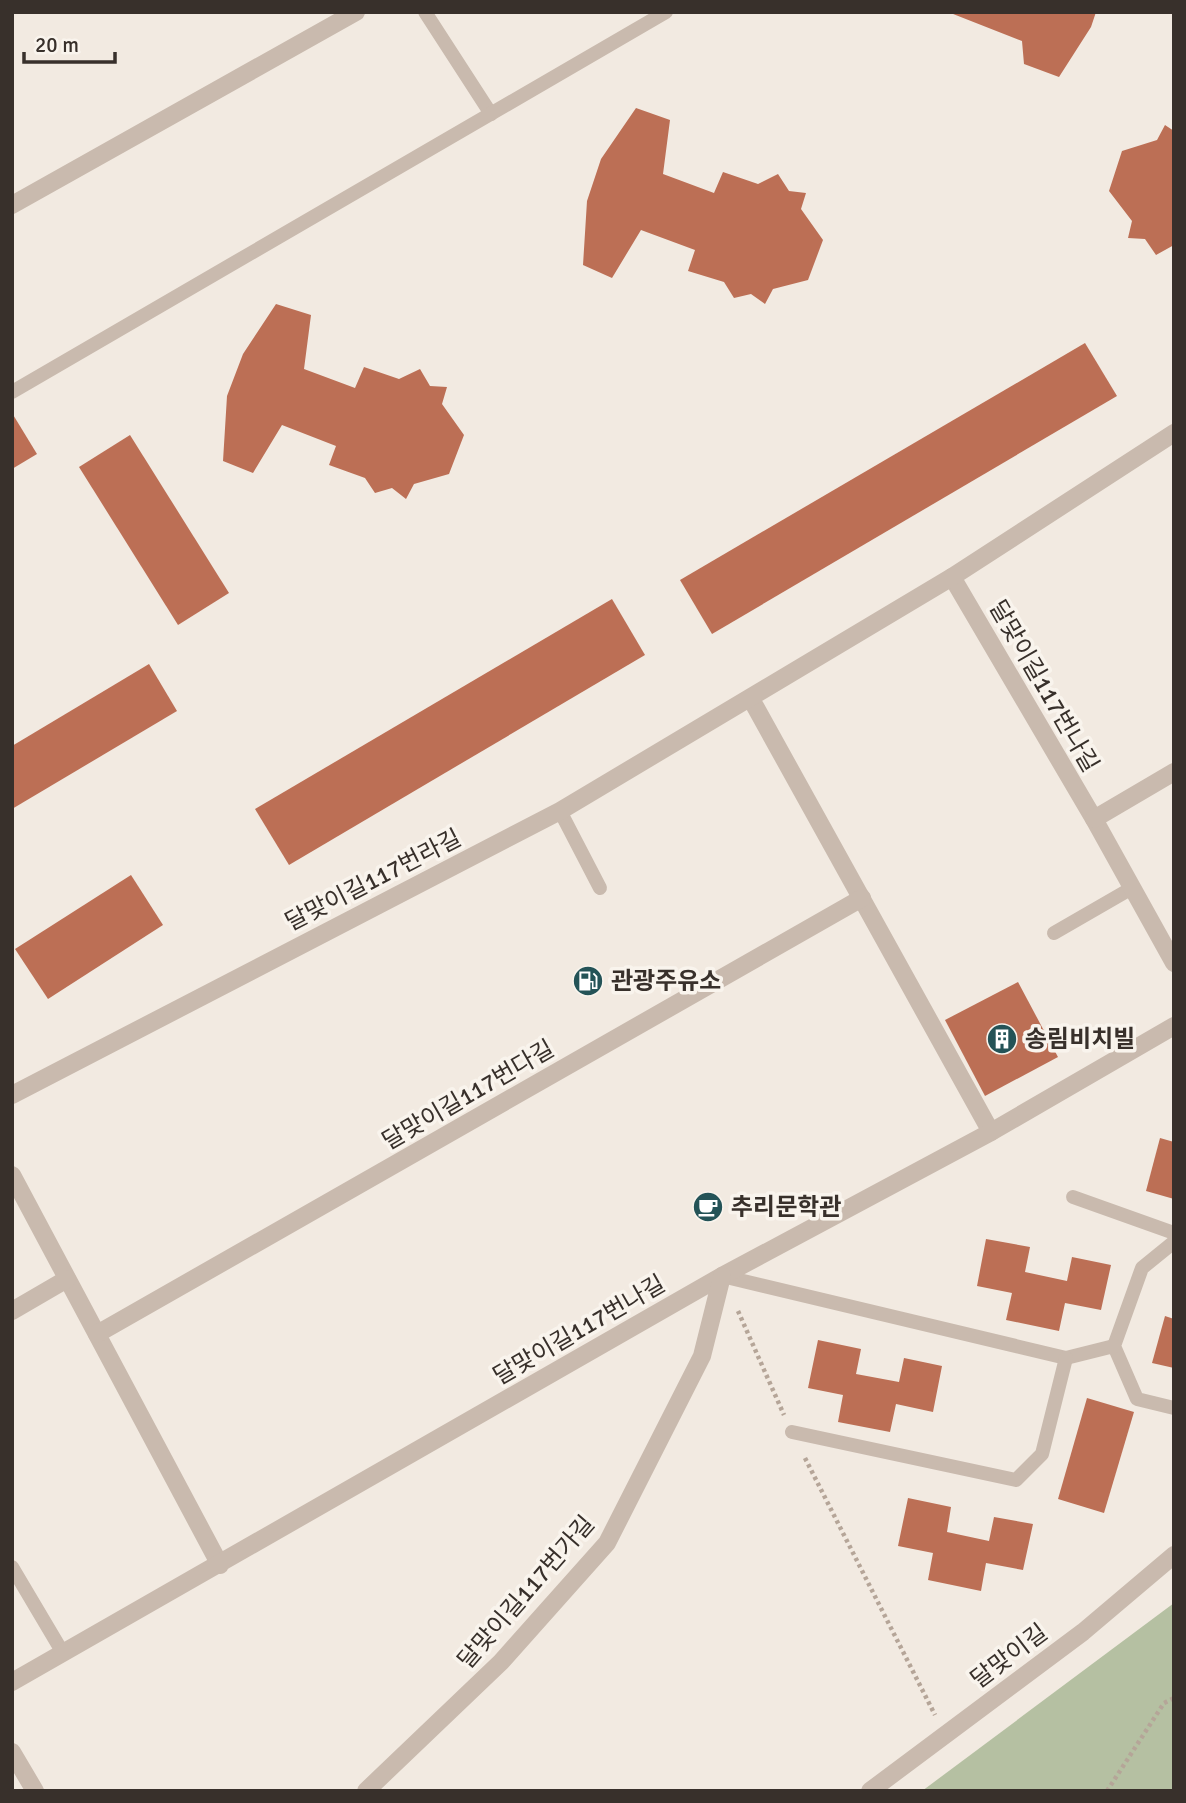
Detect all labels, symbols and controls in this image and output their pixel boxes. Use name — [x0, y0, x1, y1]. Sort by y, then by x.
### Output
scale bar — [24, 21, 116, 65]
text: 20 m — [35, 32, 79, 58]
street label: 달맞이길117번나길 — [983, 595, 1105, 777]
street label: 달맞이길117번라길 — [280, 823, 466, 937]
fuel station icon: 관광주유소 — [571, 964, 605, 998]
place label: 관광주유소 — [611, 966, 721, 996]
building icon: 송림비치빌 — [985, 1022, 1019, 1056]
place label: 송림비치빌 — [1025, 1024, 1135, 1054]
street label: 달맞이길117번다길 — [377, 1034, 559, 1156]
cafe icon: 추리문학관 — [691, 1190, 725, 1224]
place label: 추리문학관 — [731, 1192, 841, 1222]
street label: 달맞이길117번나길 — [488, 1269, 670, 1391]
street label: 달맞이길117번가길 — [451, 1509, 601, 1675]
street label: 달맞이길 — [965, 1617, 1053, 1695]

